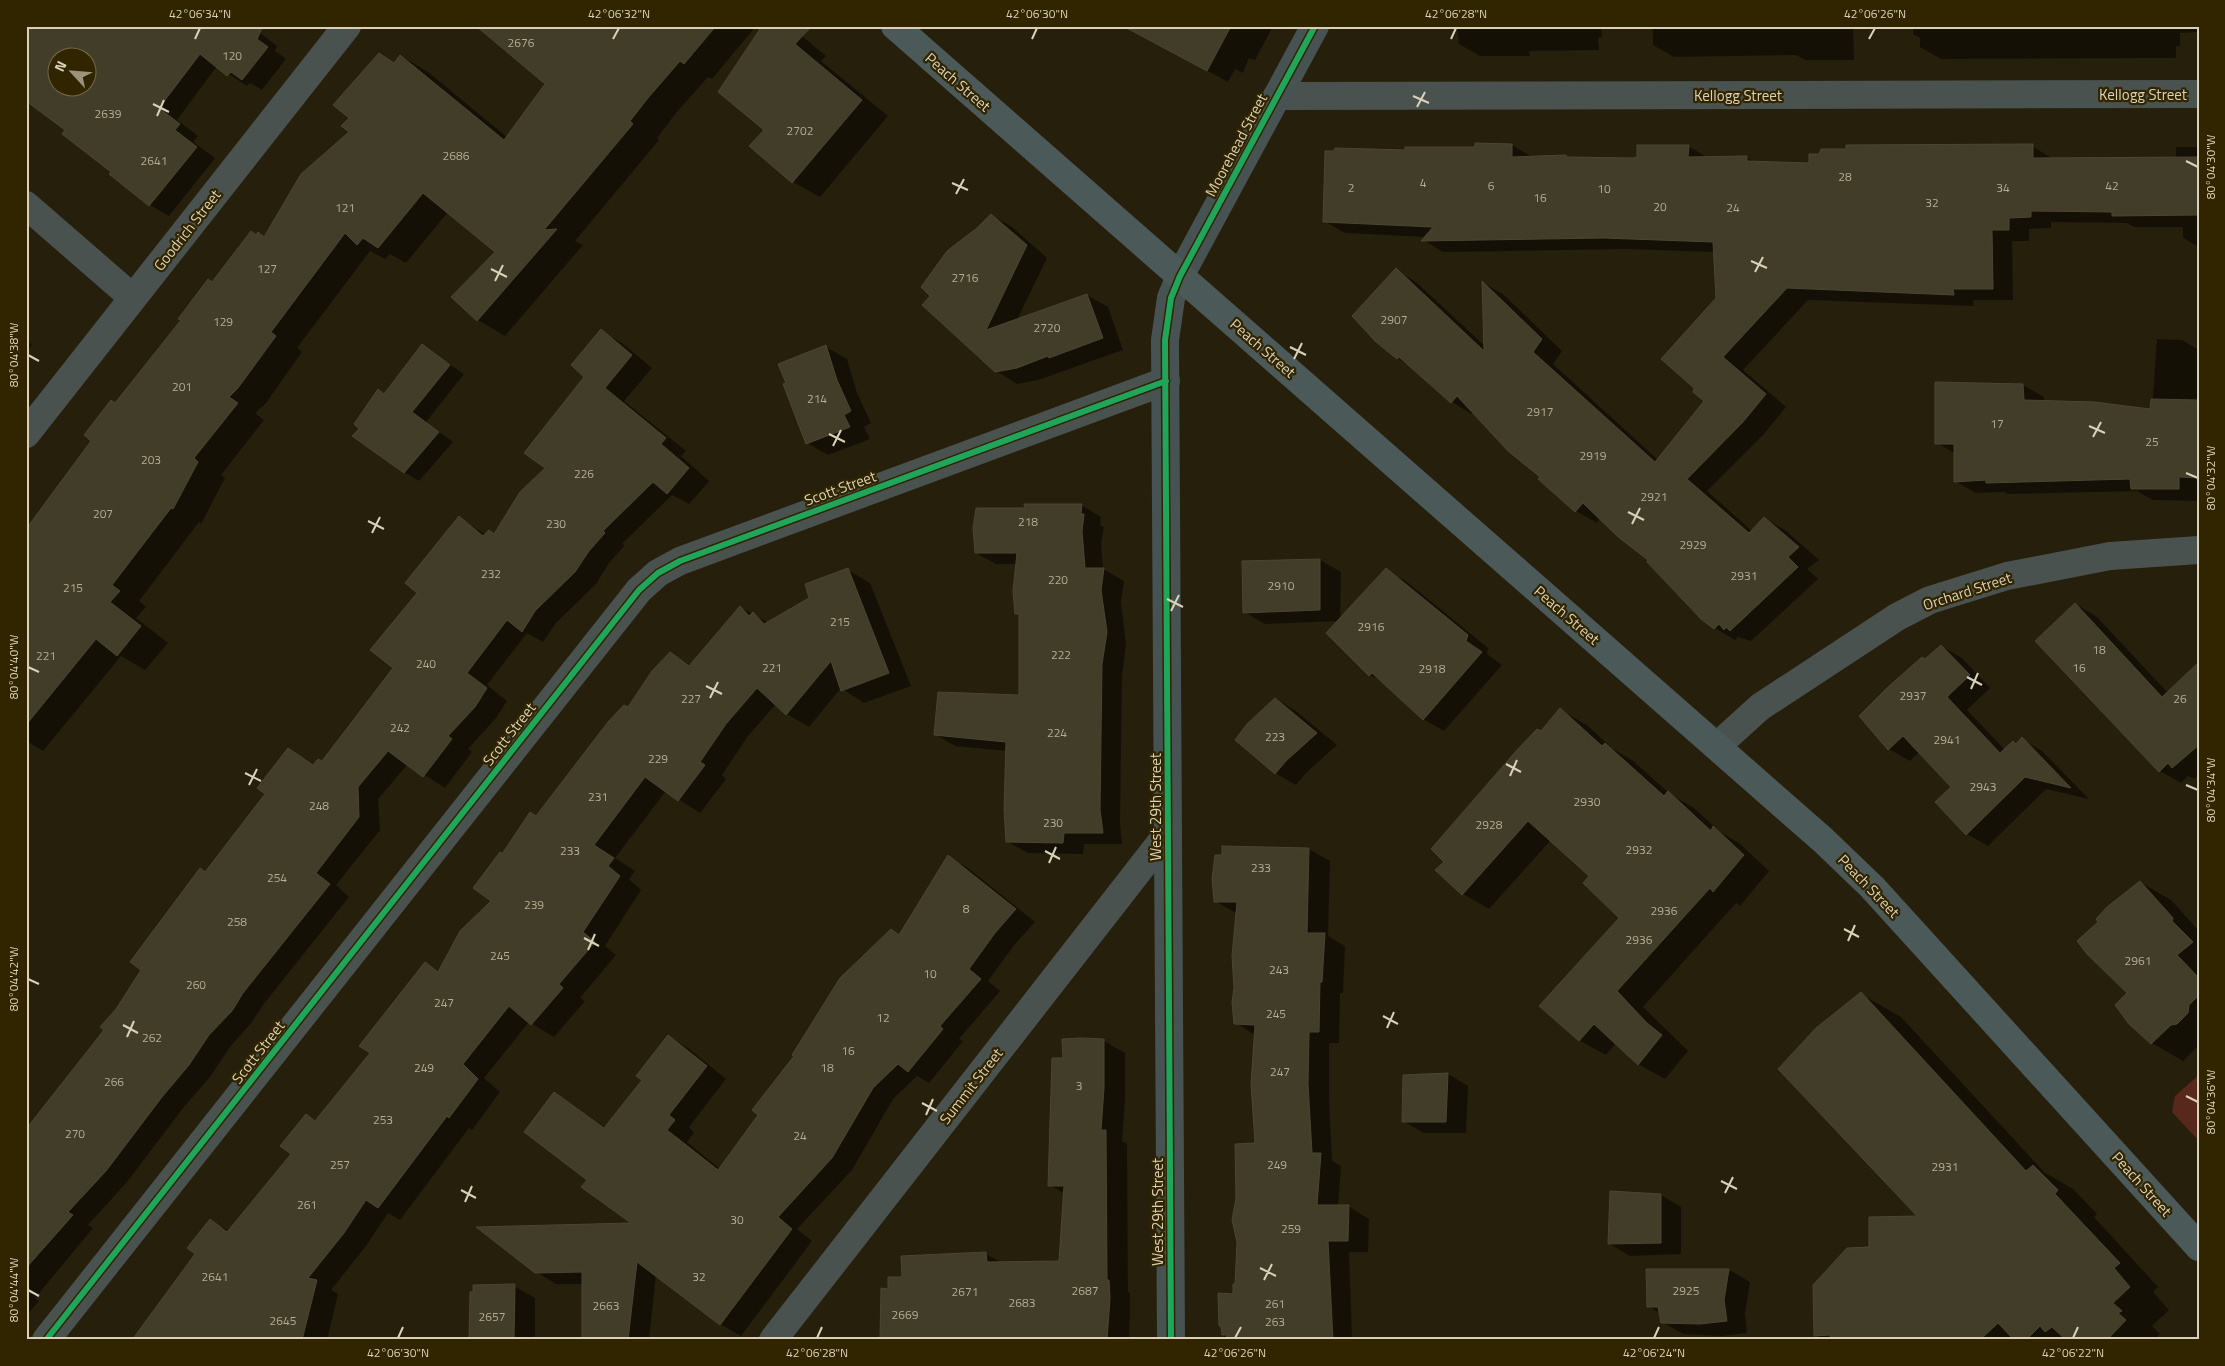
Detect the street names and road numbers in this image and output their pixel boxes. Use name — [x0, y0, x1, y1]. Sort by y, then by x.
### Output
street label: Peach Street — [920, 47, 996, 118]
street label: Kellogg Street — [2099, 83, 2188, 106]
street label: Kellogg Street — [1694, 84, 1783, 107]
street label: Moorehead Street — [1199, 89, 1273, 201]
street label: Goodrich Street — [148, 184, 227, 276]
street label: Peach Street — [1225, 313, 1301, 384]
street label: Scott Street — [801, 464, 880, 512]
street label: Orchard Street — [1920, 566, 2015, 616]
street label: Peach Street — [1529, 580, 1605, 651]
street label: Scott Street — [477, 697, 542, 771]
street label: West 29th Street — [1144, 752, 1167, 861]
street label: Peach Street — [1833, 849, 1906, 923]
street label: Scott Street — [226, 1015, 291, 1089]
street label: Summit Street — [934, 1042, 1009, 1129]
street label: Peach Street — [2107, 1146, 2178, 1222]
street label: West 29th Street — [1146, 1157, 1169, 1266]

